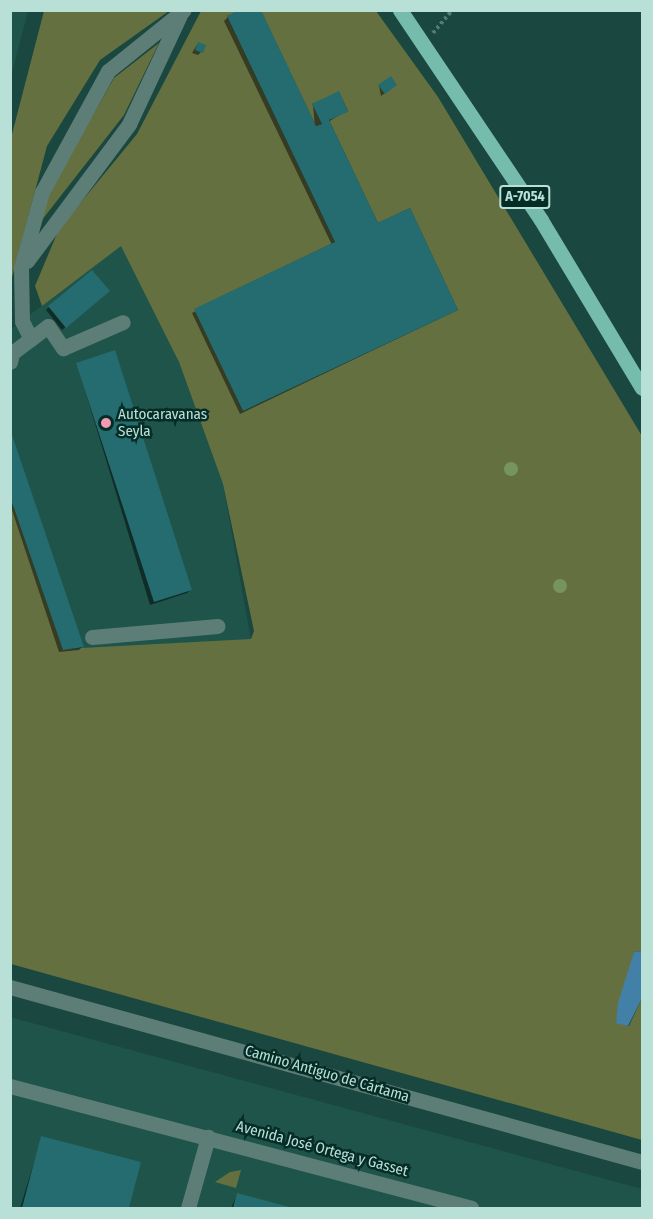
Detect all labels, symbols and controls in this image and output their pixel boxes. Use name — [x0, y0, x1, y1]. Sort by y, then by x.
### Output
road number: A-7054 — [498, 186, 552, 208]
place label: Autocaravanas Seyla — [118, 405, 207, 440]
marker: Autocaravanas Seyla — [99, 416, 113, 430]
street label: Camino Antiguo de Cártama — [243, 1042, 411, 1106]
street label: Avenida José Ortega y Gasset — [234, 1117, 410, 1181]

